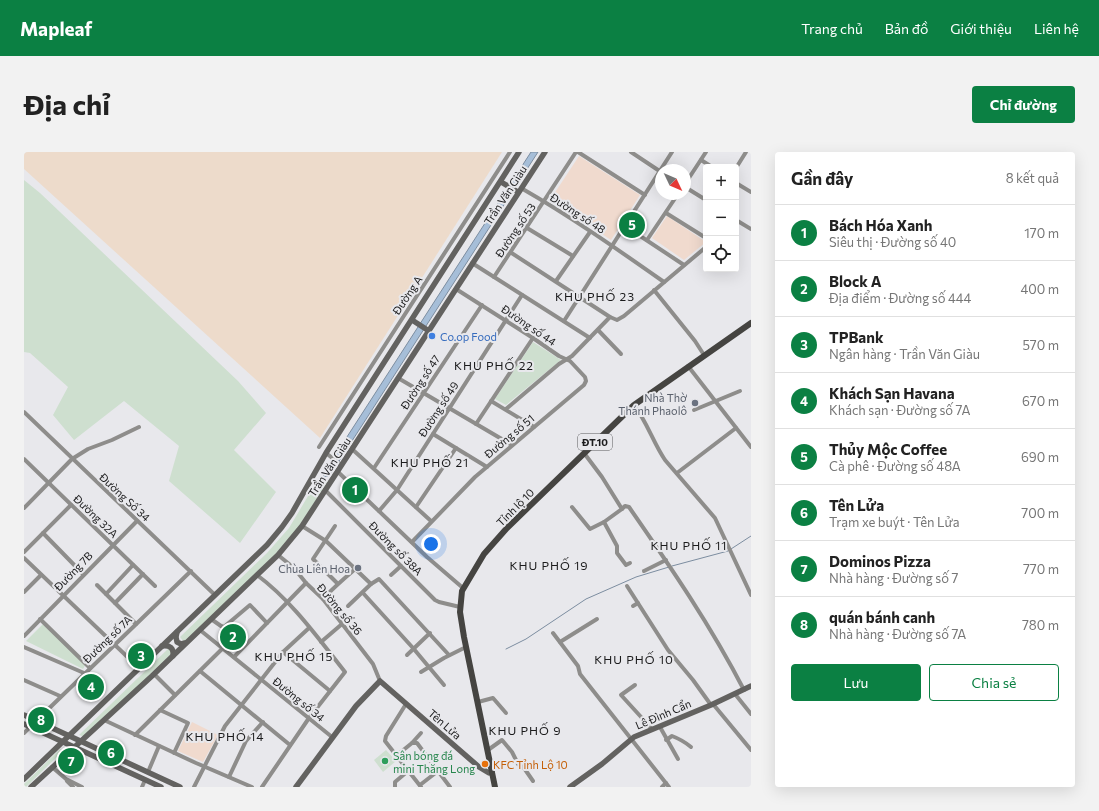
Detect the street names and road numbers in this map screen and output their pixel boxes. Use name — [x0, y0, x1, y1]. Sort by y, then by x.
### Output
street label: Trần Văn Giàu — [481, 163, 529, 227]
street label: Đường số 48 — [547, 190, 608, 236]
street label: Đường số 53 — [492, 200, 538, 260]
street label: Đường A — [389, 273, 425, 318]
street label: Đường số 44 — [498, 301, 559, 348]
street label: Đường số 47 — [397, 352, 443, 412]
street label: Đường số 49 — [415, 379, 461, 440]
street label: Đường số 51 — [481, 411, 537, 461]
road number: ĐT.10 — [578, 434, 612, 450]
street label: Trần Văn Giàu — [305, 435, 353, 499]
street label: Đường Số 34 — [96, 470, 153, 524]
street label: Tỉnh lộ 10 — [493, 485, 537, 529]
street label: Đường 32A — [71, 491, 121, 541]
street label: Đường số 38A — [366, 518, 426, 578]
street label: Đường 7B — [51, 549, 95, 594]
street label: Đường số 36 — [314, 580, 365, 638]
street label: Đường số 7A — [79, 612, 134, 666]
street label: Đường số 34 — [270, 674, 328, 724]
street label: Lê Đình Cẩn — [633, 695, 693, 732]
street label: Tên Lửa — [426, 706, 464, 742]

